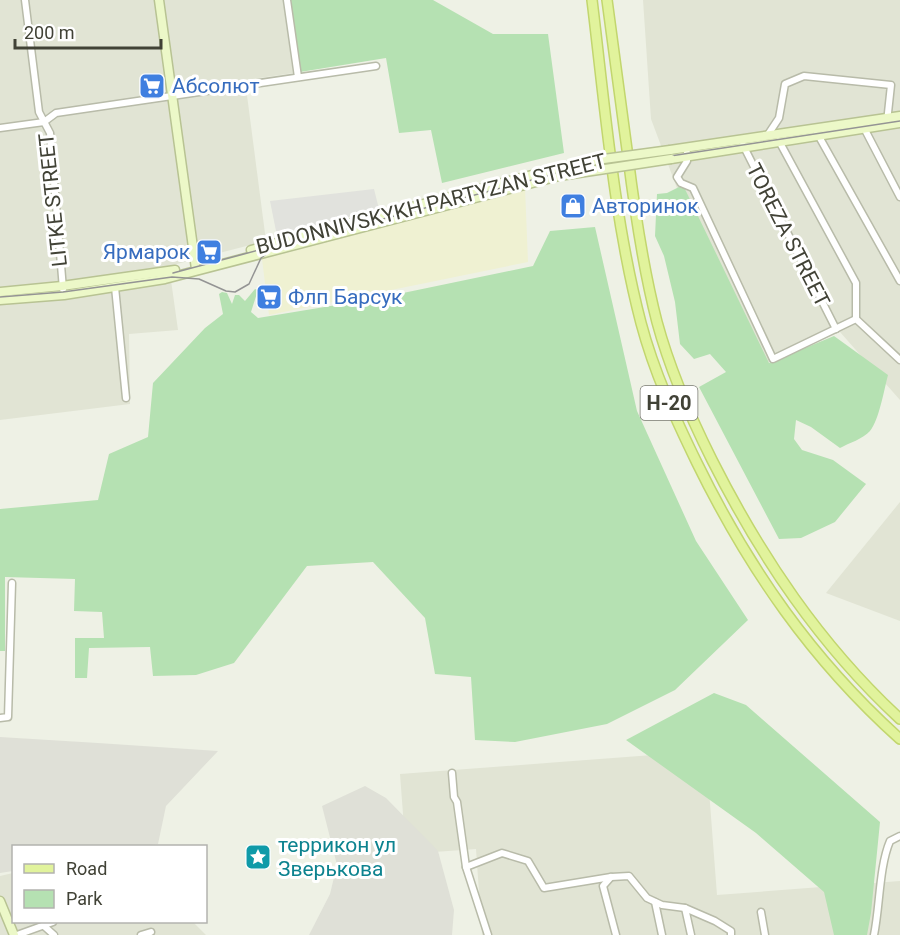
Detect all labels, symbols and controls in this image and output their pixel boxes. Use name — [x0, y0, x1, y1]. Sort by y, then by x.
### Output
scale bar — [15, 12, 160, 50]
text: 200 m — [24, 22, 75, 43]
supermarket icon: Абсолют — [137, 71, 167, 101]
place label: Абсолют — [172, 74, 260, 98]
street label: LITKE STREET — [34, 132, 72, 268]
street label: BUDONNIVSKYKH PARTYZAN STREET — [254, 149, 609, 259]
street label: TOREZA STREET — [741, 159, 835, 311]
shop icon: Авторинок — [558, 191, 588, 221]
place label: Авторинок — [592, 194, 699, 218]
supermarket icon: Ярмарок — [194, 237, 224, 267]
place label: Ярмарок — [103, 240, 191, 264]
supermarket icon: Флп Барсук — [254, 282, 284, 312]
place label: Флп Барсук — [288, 285, 403, 309]
road number: Н-20 — [640, 386, 698, 420]
place label: террикон ул Зверькова — [278, 833, 396, 881]
place icon: террикон ул Зверькова — [243, 842, 273, 872]
legend — [12, 845, 207, 923]
text: Road — [66, 858, 107, 879]
text: Park — [66, 888, 103, 909]

